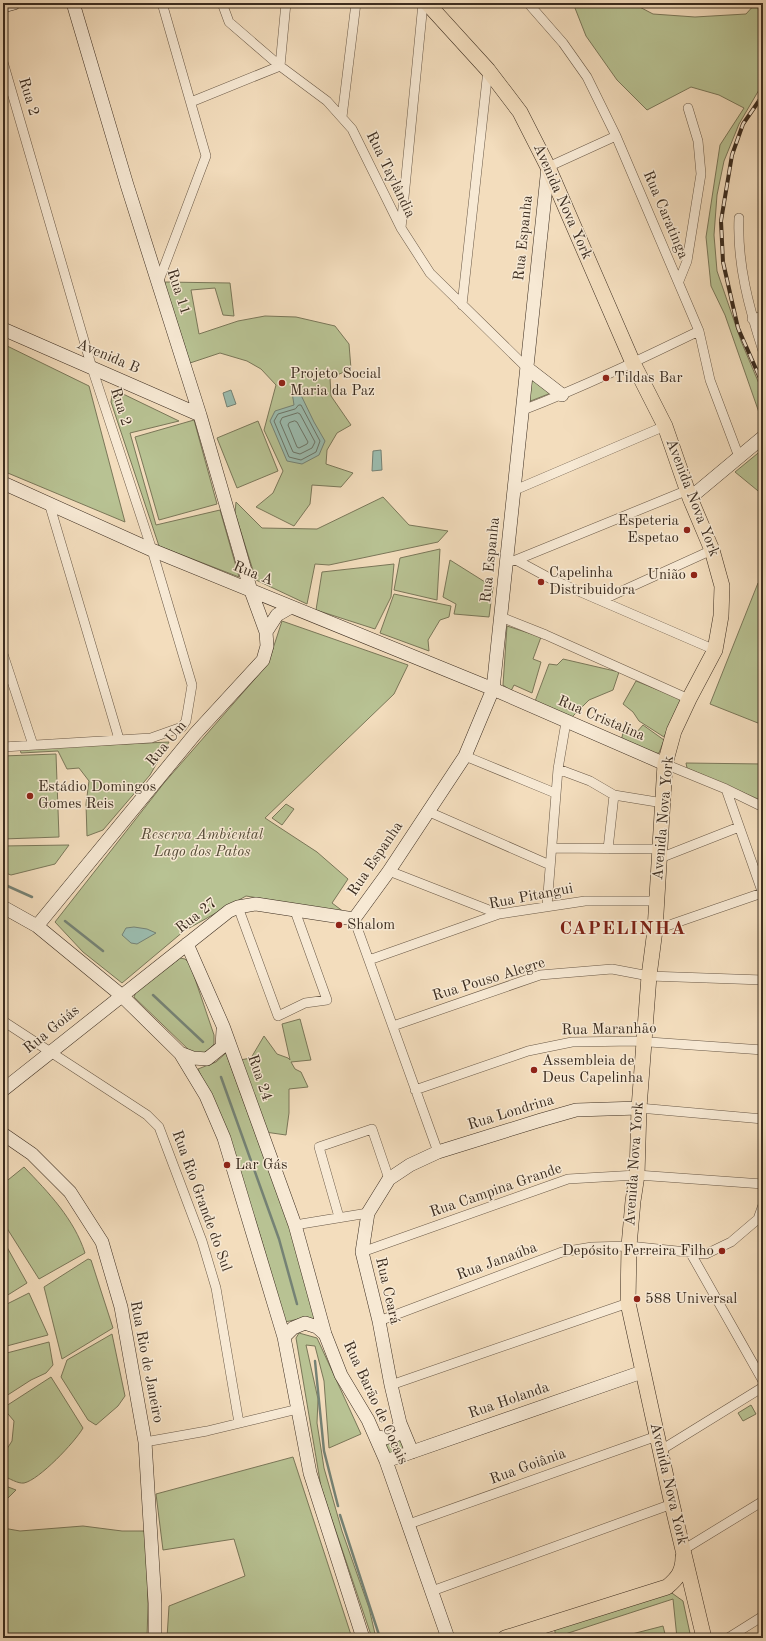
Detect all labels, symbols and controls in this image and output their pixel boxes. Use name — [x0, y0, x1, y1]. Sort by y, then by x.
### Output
street label: Rua 2 — [15, 76, 41, 118]
street label: Rua Taylândia — [363, 129, 418, 221]
street label: Avenida Nova York — [530, 142, 594, 262]
street label: Rua Caratinga — [640, 169, 691, 262]
street label: Rua Espanha — [512, 194, 536, 282]
street label: Rua 11 — [163, 267, 193, 317]
street label: Avenida B — [74, 337, 142, 377]
place label: Projeto Social Maria da Paz — [290, 367, 381, 399]
place label: Tildas Bar — [614, 371, 683, 386]
marker: Tildas Bar — [601, 373, 611, 383]
marker: Projeto Social Maria da Paz — [277, 378, 287, 388]
street label: Rua 2 — [107, 386, 133, 428]
street label: Avenida Nova York — [663, 437, 721, 559]
place label: Espeteria Espetao — [618, 514, 680, 546]
street label: Rua Espanha — [479, 516, 503, 604]
marker: Espeteria Espetao — [682, 525, 692, 535]
street label: Rua A — [231, 559, 276, 589]
place label: Capelinha Distribuidora — [549, 566, 636, 598]
place label: União — [647, 568, 686, 583]
marker: União — [689, 570, 699, 580]
marker: Capelinha Distribuidora — [536, 577, 546, 587]
street label: Rua Cristalina — [555, 694, 647, 744]
street label: Rua Um — [144, 718, 190, 769]
street label: Avenida Nova York — [651, 755, 677, 881]
place label: Estádio Domingos Gomes Reis — [38, 780, 156, 812]
marker: Estádio Domingos Gomes Reis — [25, 791, 35, 801]
street label: Rua Espanha — [346, 819, 407, 899]
park label: Reserva Ambiental Lago dos Patos — [140, 828, 264, 860]
street label: Rua Pitangui — [488, 881, 574, 913]
street label: Rua 27 — [174, 895, 220, 937]
place label: Shalom — [347, 918, 395, 933]
marker: Shalom — [334, 920, 344, 930]
district label: CAPELINHA — [560, 920, 686, 939]
street label: Rua Pouso Alegre — [431, 956, 547, 1004]
street label: Rua Goiás — [21, 1003, 83, 1057]
street label: Rua Maranhão — [561, 1022, 657, 1038]
street label: Rua 24 — [244, 1053, 274, 1103]
place label: Assembleia de Deus Capelinha — [542, 1054, 644, 1086]
marker: Assembleia de Deus Capelinha — [529, 1065, 539, 1075]
street label: Rua Londrina — [466, 1093, 557, 1133]
street label: Avenida Nova York — [623, 1101, 647, 1227]
street label: Rua Rio Grande do Sul — [168, 1128, 234, 1274]
place label: Lar Gás — [235, 1158, 288, 1173]
marker: Lar Gás — [222, 1160, 232, 1170]
street label: Rua Campina Grande — [428, 1161, 564, 1221]
street label: Rua Janaúba — [455, 1240, 540, 1283]
place label: Depósito Ferreira Filho — [562, 1244, 714, 1259]
marker: Depósito Ferreira Filho — [717, 1246, 727, 1256]
street label: Rua Ceará — [372, 1256, 402, 1327]
place label: 588 Universal — [645, 1292, 737, 1307]
marker: 588 Universal — [632, 1294, 642, 1304]
street label: Rua Rio de Janeiro — [127, 1300, 165, 1424]
street label: Rua Barão de Cocais — [340, 1339, 410, 1467]
street label: Rua Holanda — [467, 1380, 552, 1422]
street label: Avenida Nova York — [647, 1421, 689, 1547]
street label: Rua Goiânia — [488, 1446, 569, 1488]

